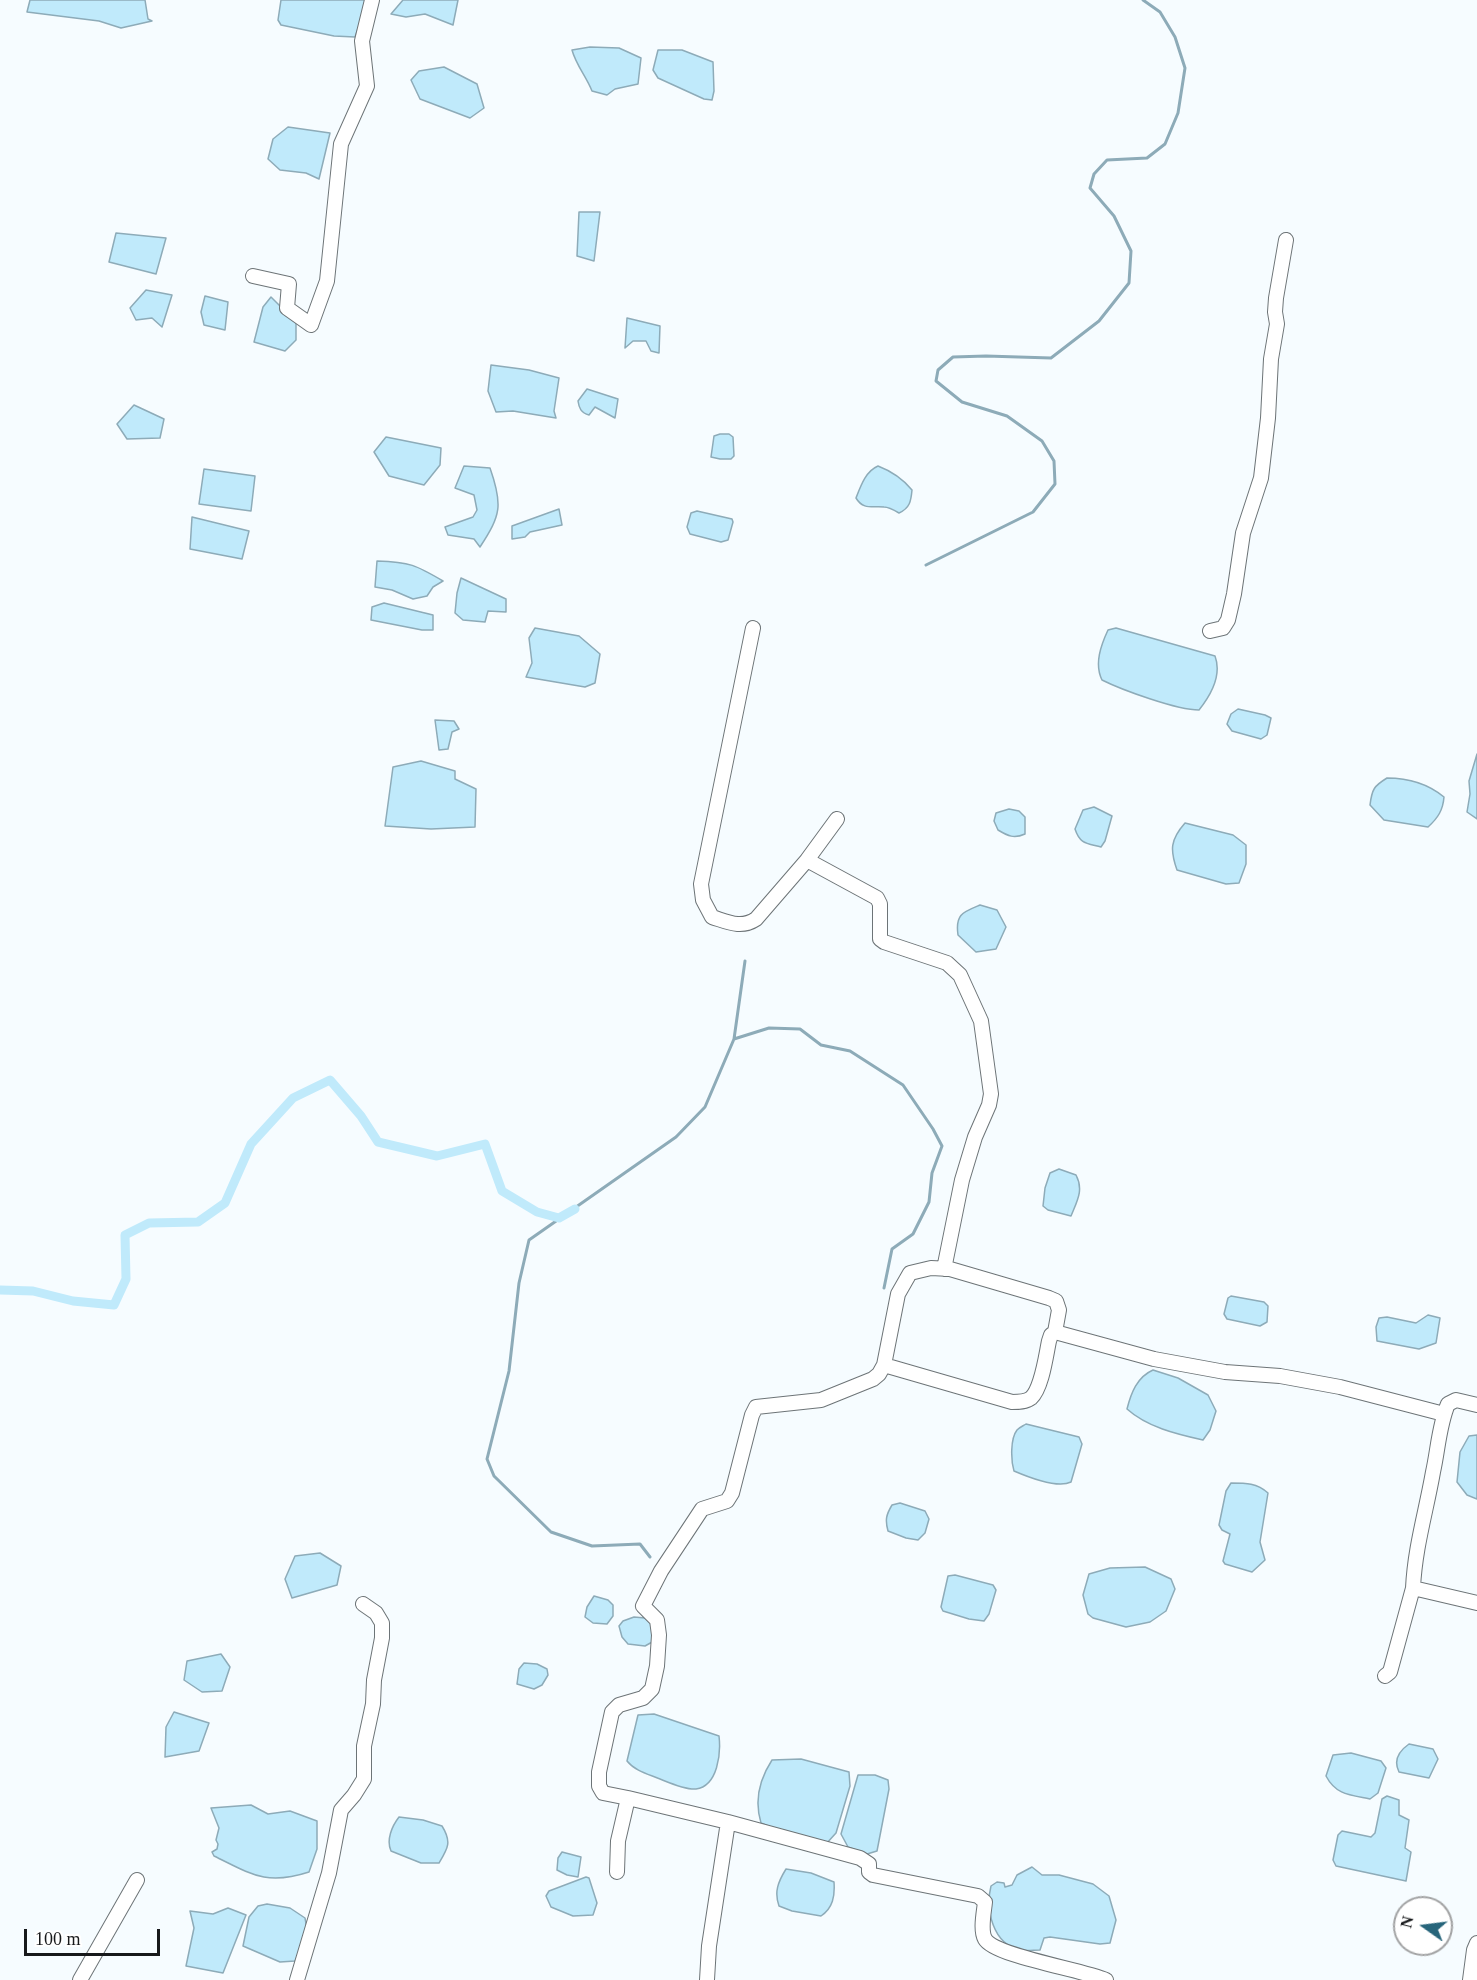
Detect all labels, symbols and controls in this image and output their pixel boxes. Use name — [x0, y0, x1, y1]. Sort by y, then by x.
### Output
north arrow — [1393, 1896, 1453, 1956]
text: N — [1397, 1914, 1417, 1930]
scale bar — [27, 1917, 164, 1955]
text: 100 m — [35, 1929, 81, 1949]

